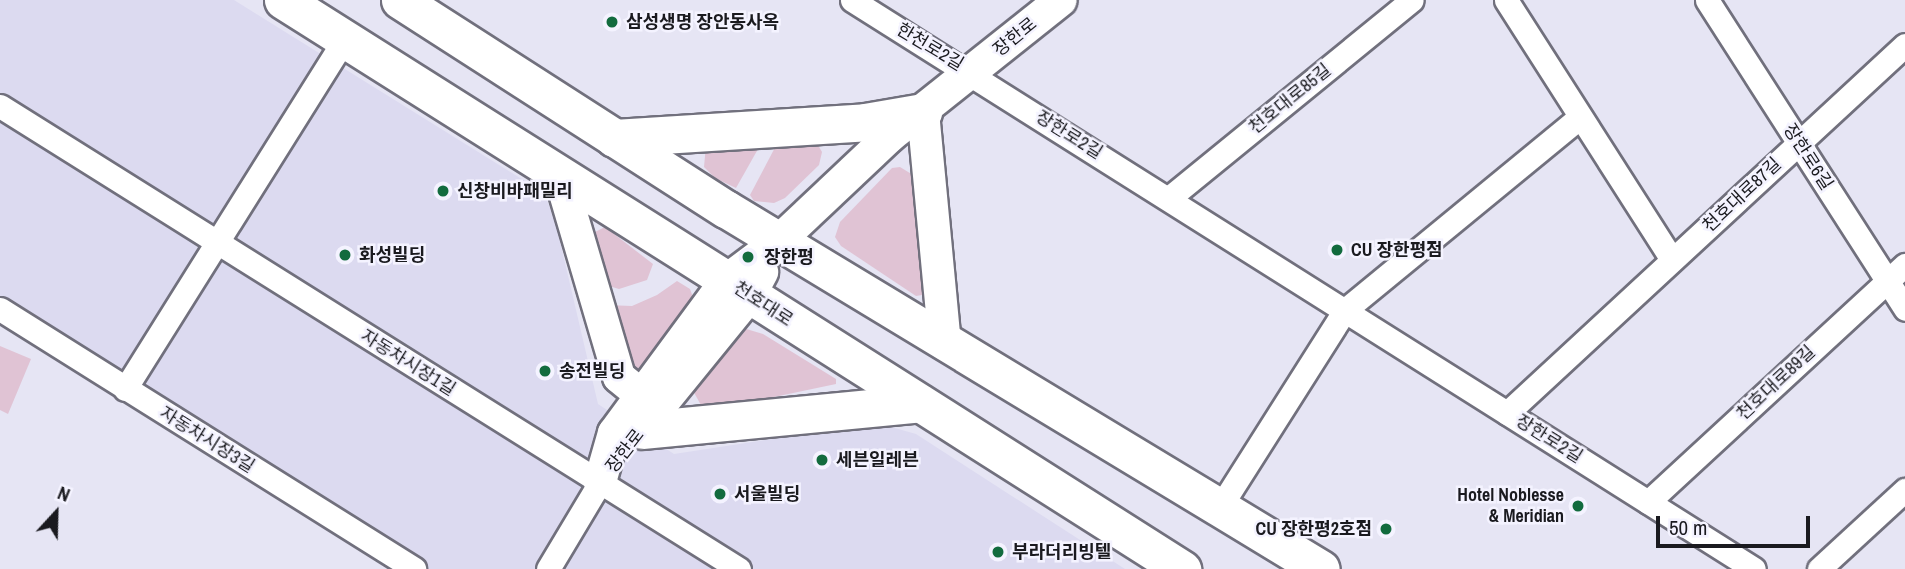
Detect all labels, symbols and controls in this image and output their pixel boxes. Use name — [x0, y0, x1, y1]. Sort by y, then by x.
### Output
place label: 삼성생명 장안동사옥 — [626, 11, 779, 33]
street label: 장한로 — [989, 13, 1041, 61]
marker: 삼성생명 장안동사옥 — [604, 14, 620, 30]
street label: 한천로2길 — [893, 19, 967, 75]
street label: 천호대로85길 — [1245, 59, 1335, 139]
street label: 장한로2길 — [1032, 106, 1106, 164]
street label: 장한로6길 — [1779, 120, 1837, 194]
street label: 천호대로87길 — [1698, 153, 1786, 237]
place label: 신창비바패밀리 — [457, 180, 573, 202]
marker: 신창비바패밀리 — [435, 183, 451, 199]
place label: CU 장한평점 — [1351, 239, 1443, 261]
marker: CU 장한평점 — [1329, 242, 1345, 258]
place label: 화성빌딩 — [359, 244, 425, 266]
place label: 장한평 — [764, 246, 814, 268]
marker: 화성빌딩 — [337, 247, 353, 263]
marker: 장한평 — [738, 247, 758, 267]
street label: 천호대로 — [729, 277, 797, 331]
street label: 자동차시장1길 — [357, 325, 459, 401]
street label: 천호대로89길 — [1732, 341, 1820, 425]
place label: 송전빌딩 — [559, 360, 625, 382]
marker: 송전빌딩 — [537, 363, 553, 379]
street label: 자동차시장3길 — [156, 402, 258, 478]
street label: 장한로2길 — [1512, 410, 1586, 468]
street label: 장한로 — [601, 425, 649, 477]
place label: 세븐일레븐 — [836, 449, 919, 471]
marker: 세븐일레븐 — [814, 452, 830, 468]
north arrow — [21, 478, 91, 548]
text: N — [54, 479, 74, 508]
place label: 서울빌딩 — [734, 483, 800, 505]
place label: Hotel Noblesse & Meridian — [1457, 485, 1564, 528]
marker: 서울빌딩 — [712, 486, 728, 502]
marker: Hotel Noblesse & Meridian — [1570, 498, 1586, 514]
scale bar — [1660, 503, 1814, 546]
text: 50 m — [1669, 513, 1707, 542]
place label: CU 장한평2호점 — [1256, 518, 1372, 540]
marker: CU 장한평2호점 — [1378, 521, 1394, 537]
place label: 부라더리빙텔 — [1012, 541, 1111, 563]
marker: 부라더리빙텔 — [990, 544, 1006, 560]

